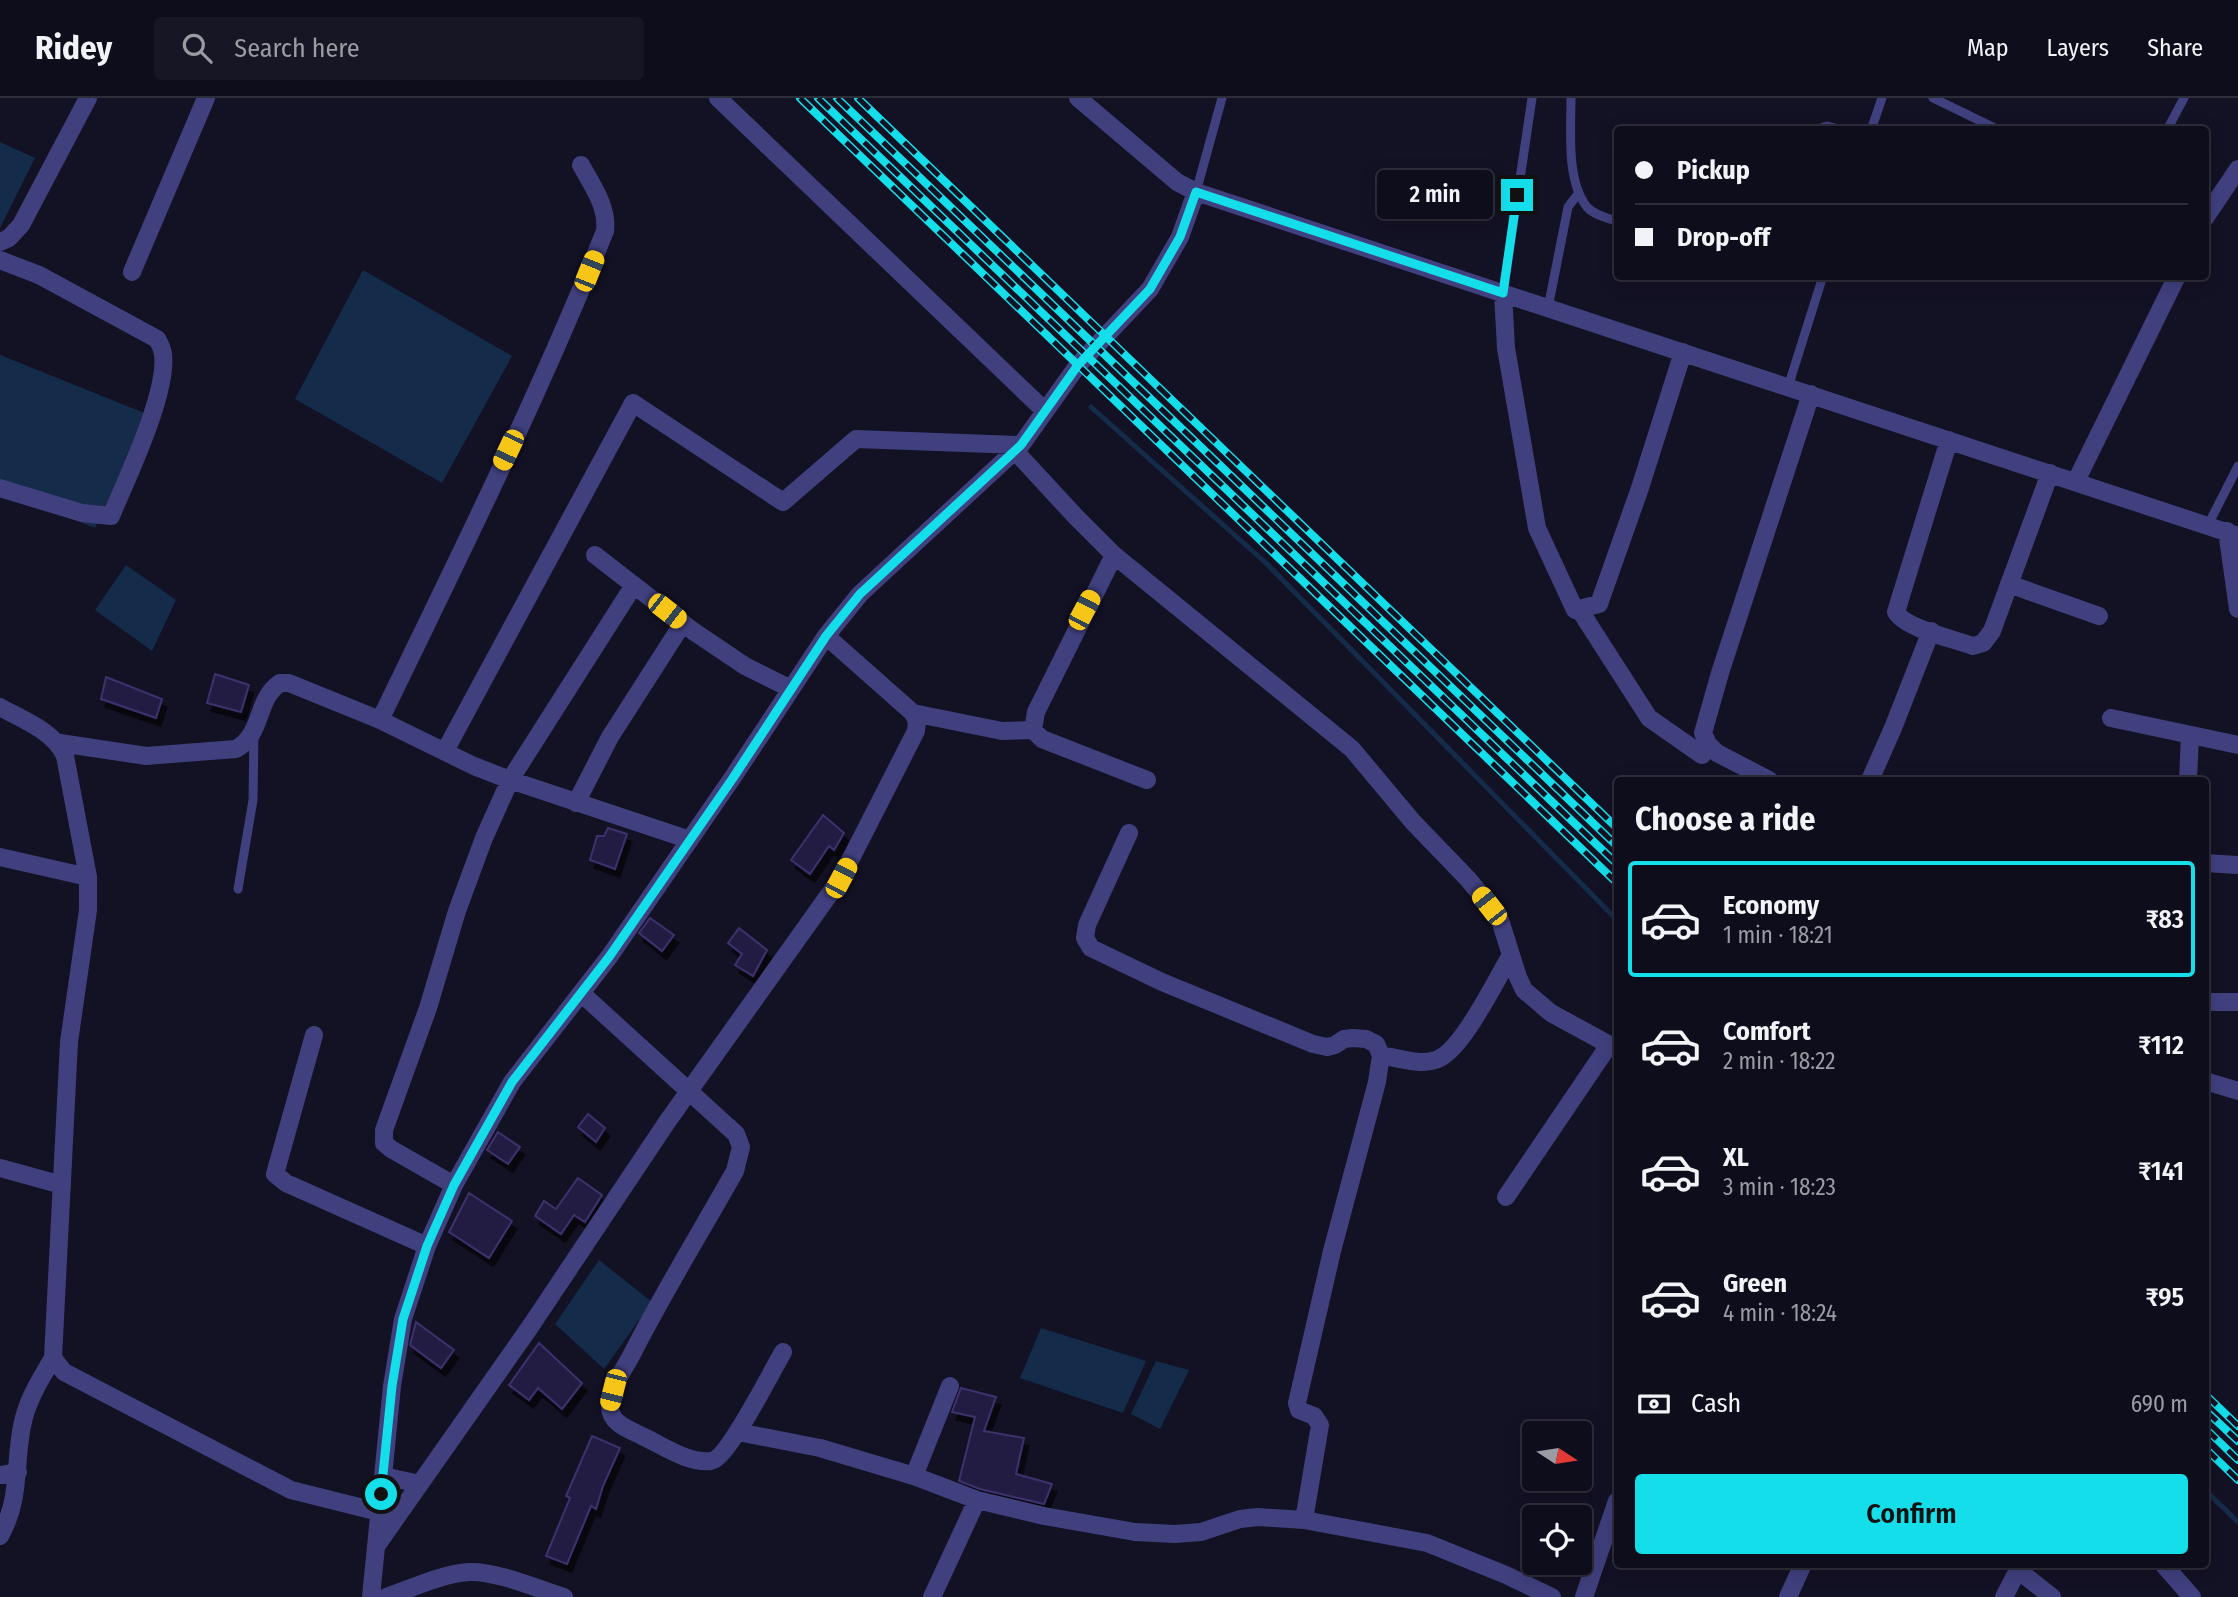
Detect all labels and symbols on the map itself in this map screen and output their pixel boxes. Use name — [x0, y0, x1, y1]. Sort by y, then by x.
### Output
callout: 2 min — [1377, 170, 1492, 220]
route end — [1501, 179, 1533, 211]
car — [572, 248, 607, 294]
car — [490, 427, 527, 473]
car — [1065, 587, 1104, 633]
car — [644, 590, 691, 632]
car — [822, 855, 861, 901]
car — [1468, 883, 1511, 929]
car — [598, 1367, 629, 1413]
north arrow — [1522, 1421, 1592, 1491]
route start — [365, 1478, 397, 1510]

